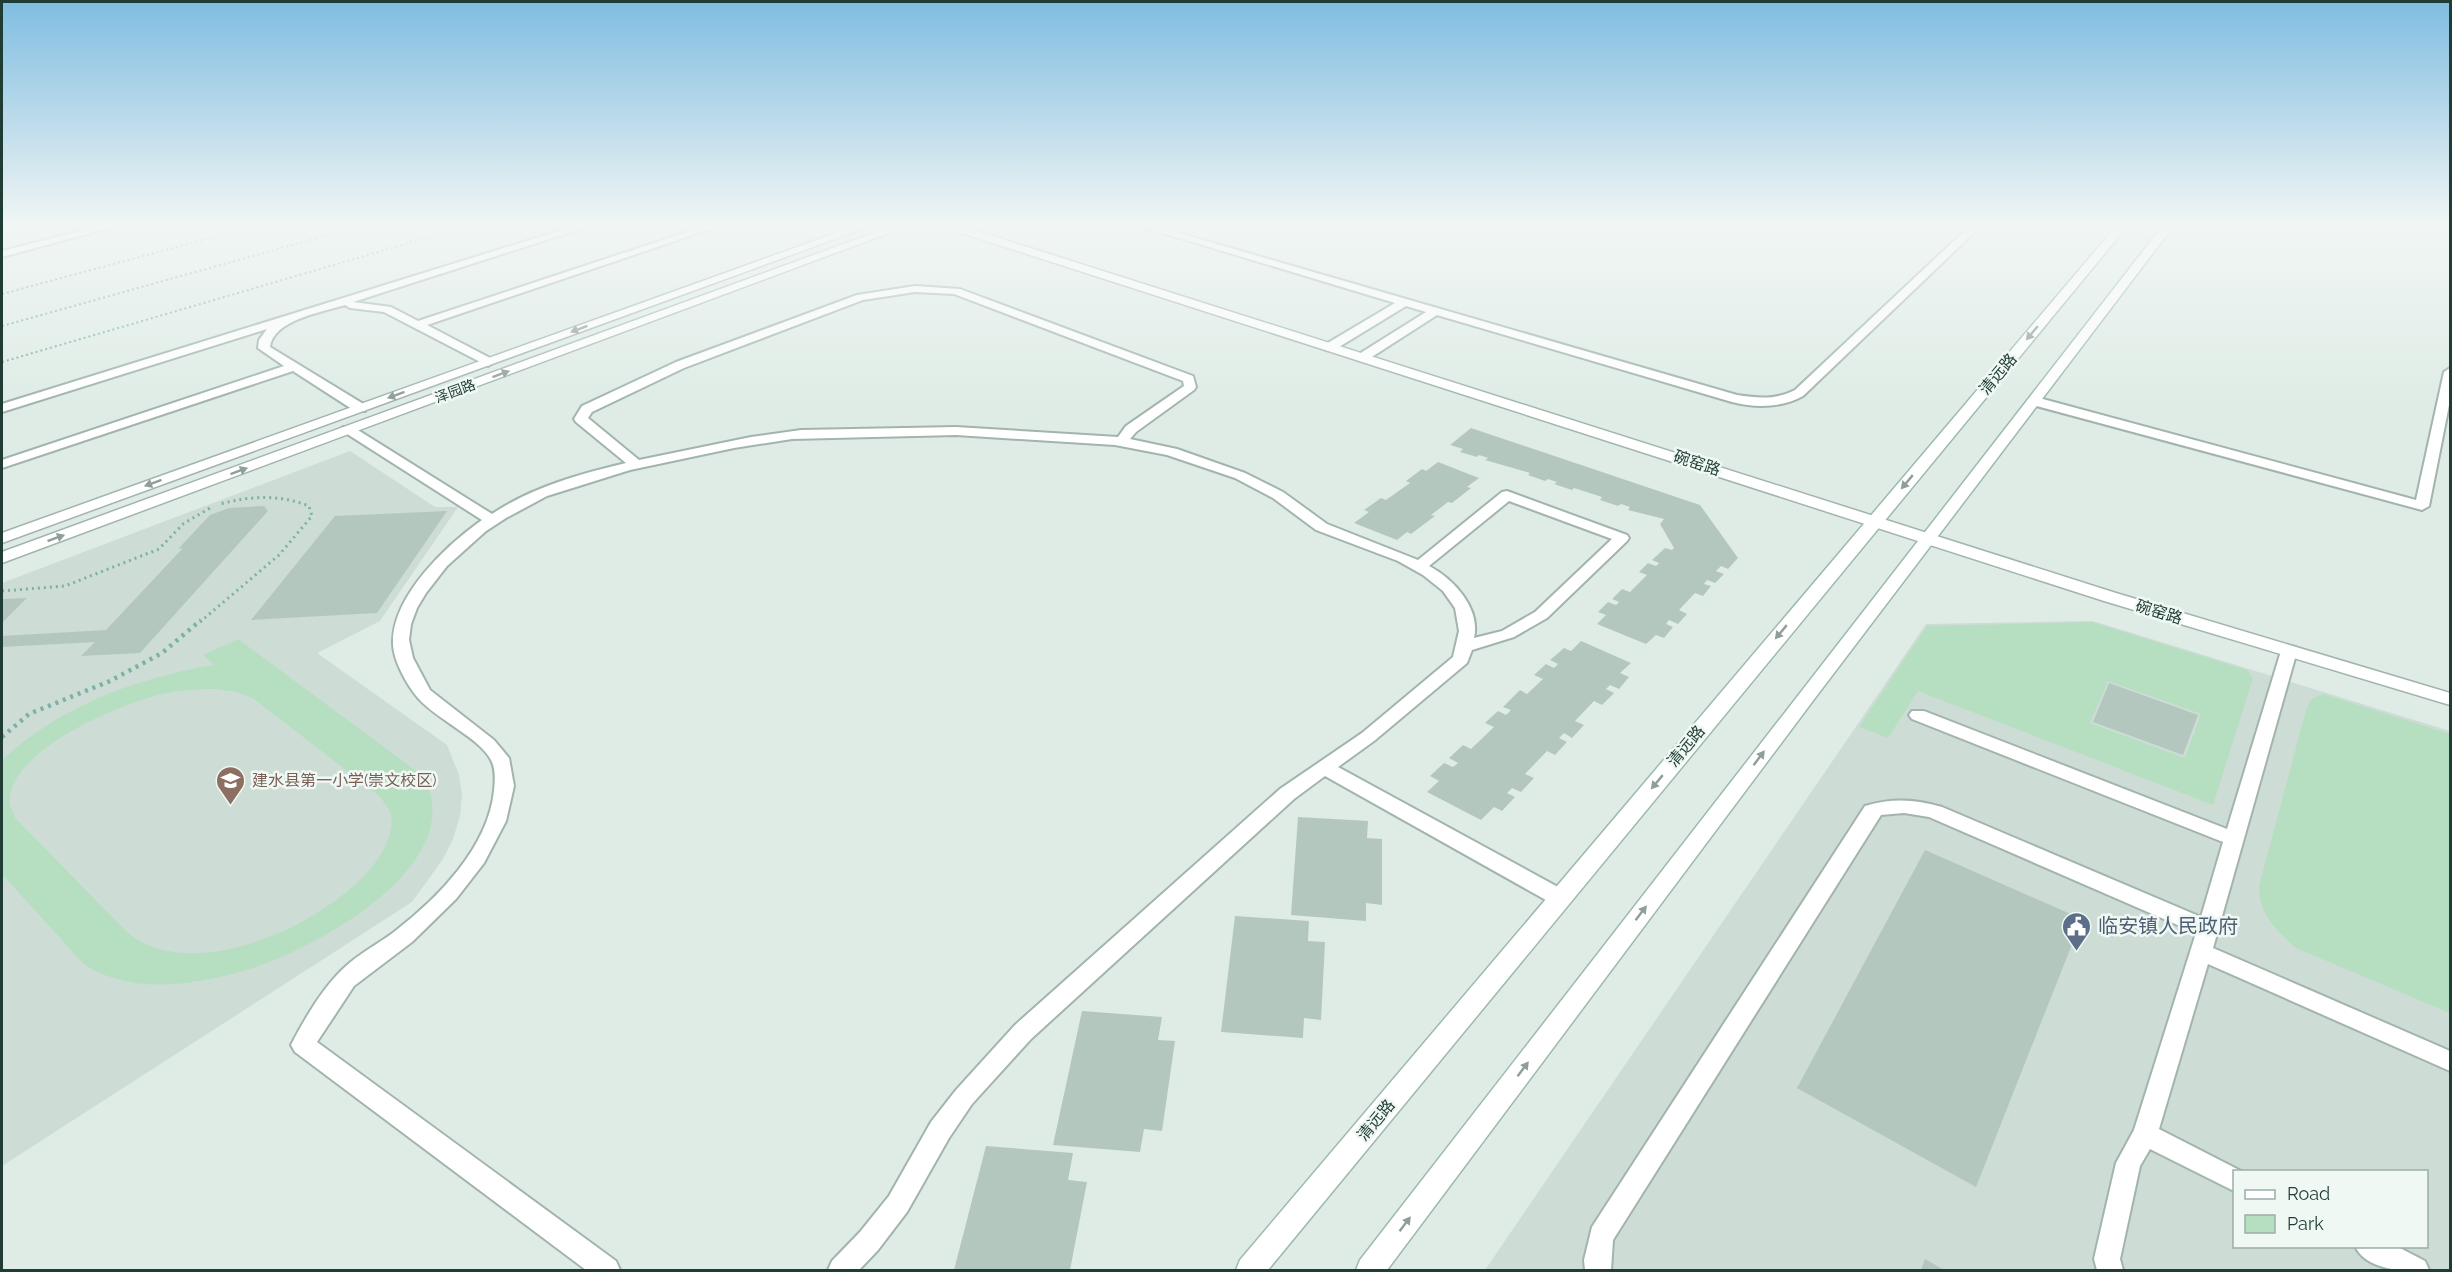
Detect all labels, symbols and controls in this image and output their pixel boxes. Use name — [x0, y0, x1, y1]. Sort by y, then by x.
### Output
one-way arrow — [570, 325, 588, 335]
one-way arrow — [2026, 325, 2039, 340]
street label: 清远路 — [1975, 350, 2021, 398]
one-way arrow — [492, 369, 510, 378]
street label: 泽园路 — [433, 376, 477, 406]
one-way arrow — [387, 391, 405, 401]
street label: 碗窑路 — [1671, 447, 1723, 479]
one-way arrow — [230, 465, 248, 475]
one-way arrow — [1901, 475, 1914, 490]
one-way arrow — [144, 479, 162, 488]
one-way arrow — [48, 533, 66, 543]
street label: 碗窑路 — [2133, 596, 2185, 628]
one-way arrow — [1775, 624, 1788, 640]
street label: 清远路 — [1663, 722, 1709, 770]
one-way arrow — [1753, 750, 1765, 766]
school or university icon: 建水县第一小学(崇文校区) — [215, 764, 247, 806]
place label: 建水县第一小学(崇文校区) — [252, 771, 437, 790]
one-way arrow — [1650, 774, 1663, 790]
one-way arrow — [1635, 906, 1647, 921]
public building icon: 临安镇人民政府 — [2061, 910, 2093, 952]
place label: 临安镇人民政府 — [2098, 914, 2238, 938]
one-way arrow — [1517, 1061, 1530, 1077]
street label: 清远路 — [1353, 1096, 1399, 1144]
legend — [2233, 1170, 2428, 1248]
text: Road — [2287, 1183, 2330, 1204]
text: Park — [2287, 1213, 2324, 1234]
one-way arrow — [1399, 1216, 1412, 1232]

